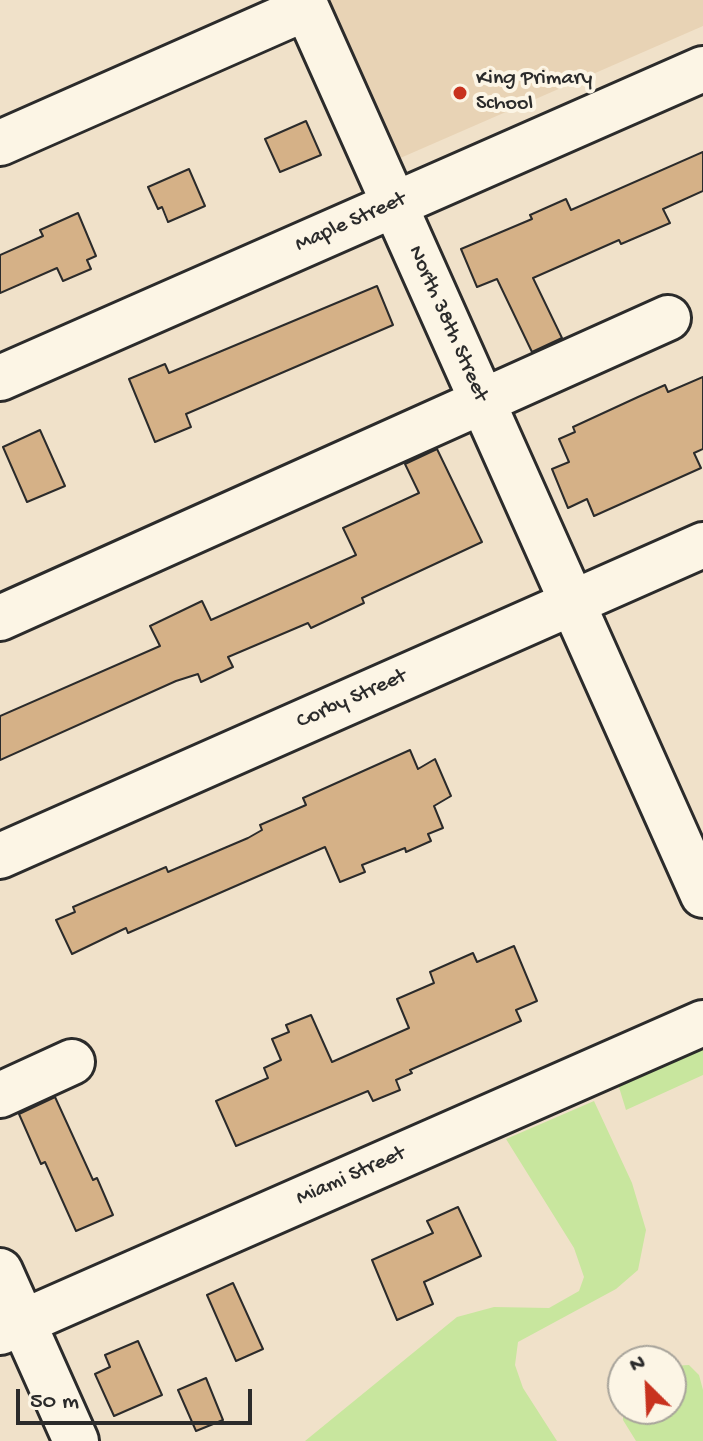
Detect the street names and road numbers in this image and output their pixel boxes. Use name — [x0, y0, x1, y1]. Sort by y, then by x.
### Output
street label: Maple Street — [292, 187, 410, 259]
street label: North 38th Street — [401, 242, 493, 406]
street label: Corby Street — [293, 664, 411, 736]
street label: Miami Street — [292, 1141, 410, 1213]

